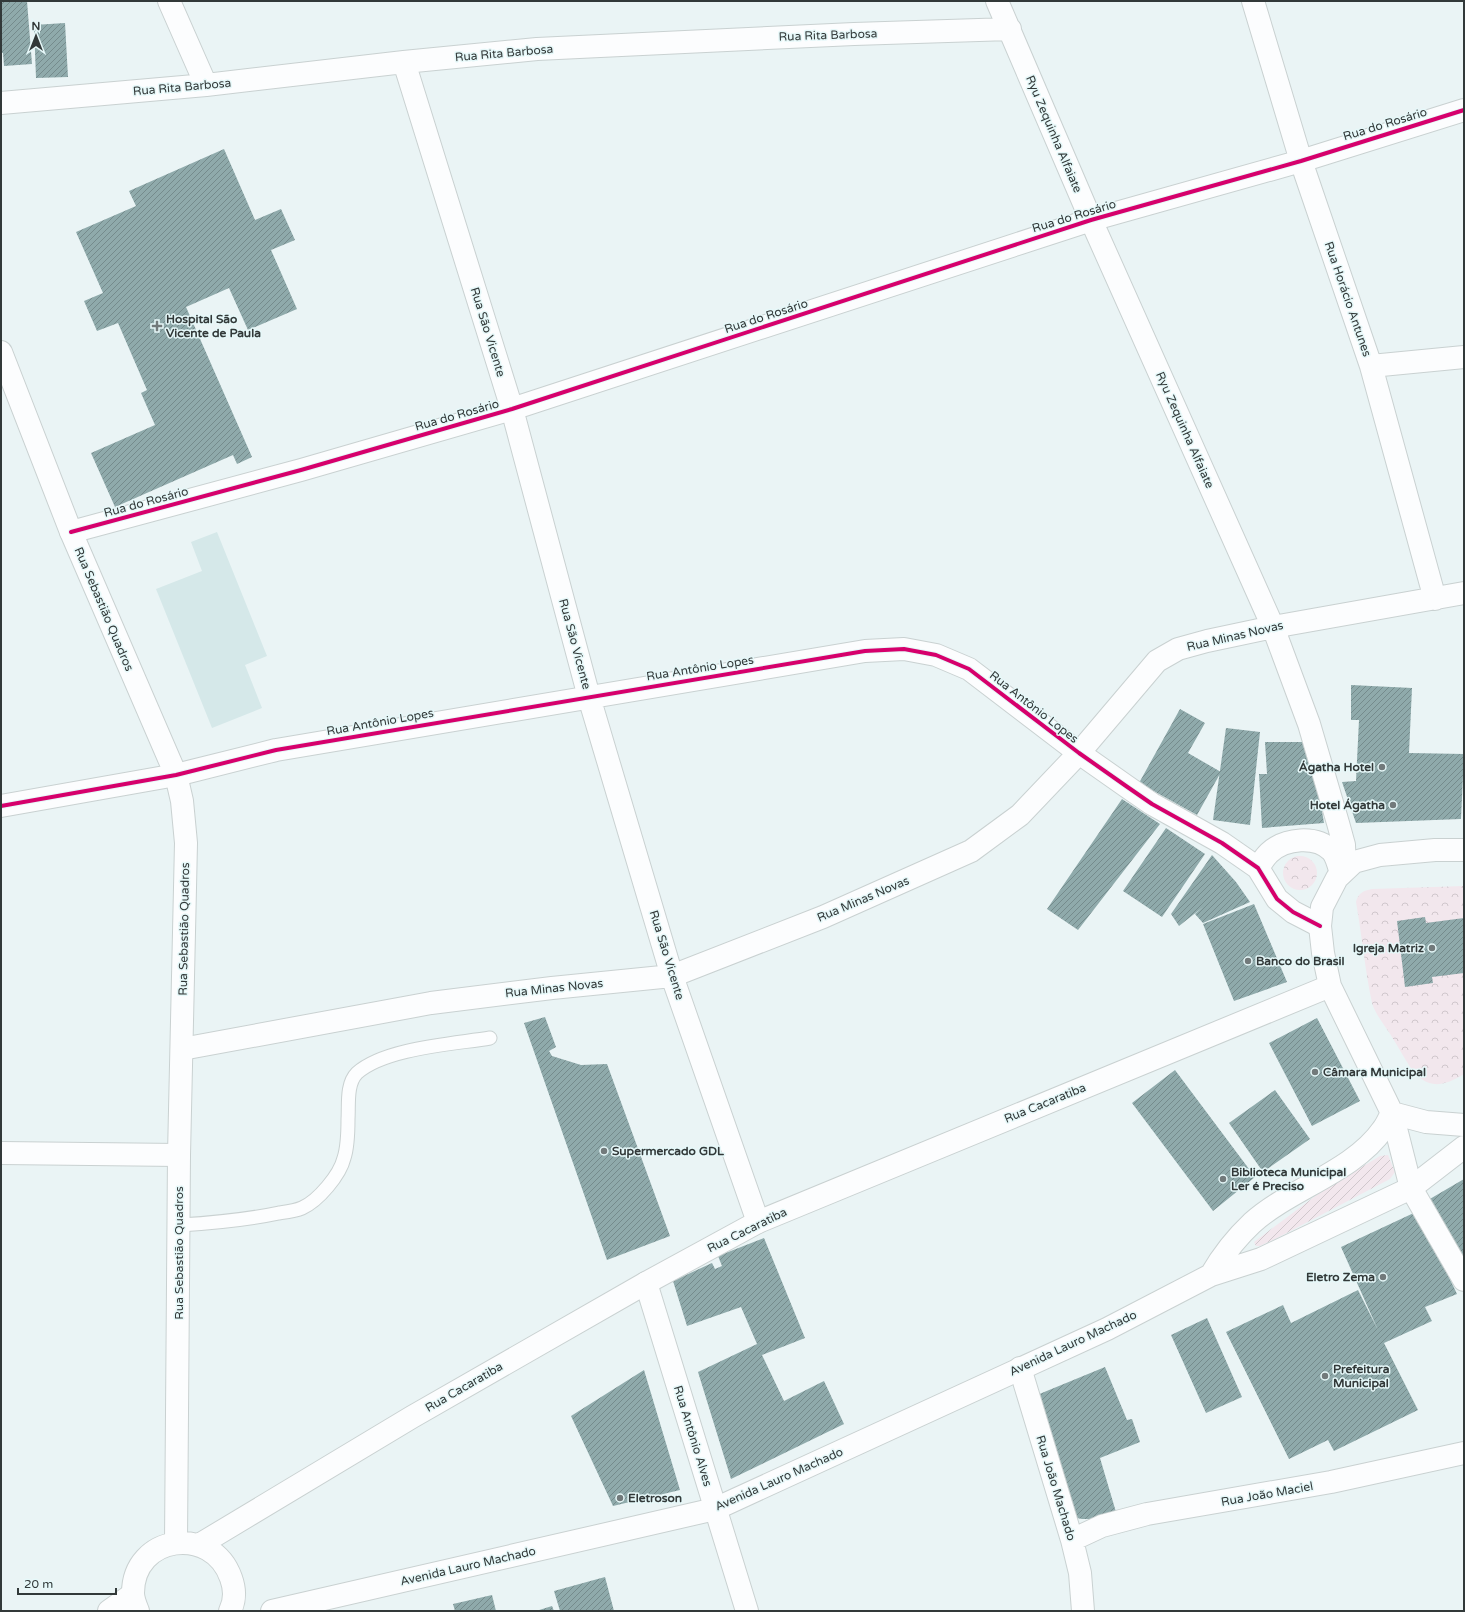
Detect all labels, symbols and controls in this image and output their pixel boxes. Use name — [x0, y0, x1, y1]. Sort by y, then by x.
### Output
north arrow — [16, 16, 56, 56]
text: N — [32, 20, 40, 33]
street label: Rua Rita Barbosa — [778, 26, 878, 44]
street label: Rua Rita Barbosa — [454, 42, 554, 64]
street label: Ryu Zequinha Alfaiate — [1023, 73, 1085, 195]
street label: Rua Rita Barbosa — [132, 76, 232, 98]
street label: Rua do Rosário — [1341, 105, 1429, 143]
street label: Rua do Rosário — [1030, 197, 1118, 235]
street label: Rua Horácio Antunes — [1322, 240, 1374, 359]
street label: Rua São Vicente — [468, 285, 508, 379]
street label: Rua do Rosário — [722, 296, 810, 336]
place label: Hospital São Vicente de Paula — [166, 312, 261, 340]
marker: Hospital São Vicente de Paula — [151, 320, 163, 332]
street label: Ryu Zequinha Alfaiate — [1153, 370, 1217, 491]
street label: Rua do Rosário — [413, 396, 501, 434]
street label: Rua do Rosário — [102, 484, 190, 520]
street label: Rua Sebastião Quadros — [71, 545, 137, 673]
street label: Rua São Vicente — [556, 597, 594, 691]
street label: Rua Minas Novas — [1185, 618, 1285, 654]
street label: Rua Antônio Lopes — [645, 653, 755, 683]
street label: Rua Antônio Lopes — [987, 668, 1081, 746]
street label: Rua Antônio Lopes — [325, 706, 435, 738]
place label: Ágatha Hotel — [1299, 760, 1374, 775]
marker: Ágatha Hotel — [1377, 762, 1387, 772]
place label: Hotel Ágatha — [1310, 798, 1385, 813]
marker: Hotel Ágatha — [1388, 800, 1398, 810]
street label: Rua Sebastião Quadros — [176, 862, 192, 996]
street label: Rua Minas Novas — [815, 873, 911, 925]
street label: Rua São Vicente — [647, 908, 687, 1002]
place label: Igreja Matriz — [1353, 941, 1424, 956]
marker: Igreja Matriz — [1427, 943, 1437, 953]
place label: Banco do Brasil — [1256, 954, 1344, 968]
marker: Banco do Brasil — [1243, 956, 1253, 966]
street label: Rua Minas Novas — [504, 976, 604, 1000]
place label: Câmara Municipal — [1323, 1065, 1426, 1080]
marker: Câmara Municipal — [1310, 1067, 1320, 1077]
street label: Rua Cacaratiba — [1002, 1080, 1088, 1126]
place label: Supermercado GDL — [612, 1144, 724, 1159]
marker: Supermercado GDL — [599, 1146, 609, 1156]
place label: Biblioteca Municipal Ler é Preciso — [1231, 1165, 1346, 1193]
marker: Biblioteca Municipal Ler é Preciso — [1218, 1174, 1228, 1184]
street label: Rua Sebastião Quadros — [172, 1186, 186, 1320]
street label: Rua Cacaratiba — [705, 1205, 789, 1255]
place label: Eletro Zema — [1306, 1270, 1375, 1284]
marker: Eletro Zema — [1378, 1272, 1388, 1282]
street label: Avenida Lauro Machado — [1007, 1307, 1139, 1379]
street label: Rua Cacaratiba — [423, 1359, 505, 1415]
place label: Prefeitura Municipal — [1333, 1362, 1390, 1391]
marker: Prefeitura Municipal — [1320, 1371, 1330, 1381]
street label: Rua Antônio Alves — [671, 1384, 715, 1488]
street label: Rua João Machado — [1033, 1434, 1079, 1542]
street label: Avenida Lauro Machado — [713, 1444, 845, 1514]
street label: Rua João Maciel — [1220, 1479, 1314, 1509]
place label: Eletroson — [628, 1491, 682, 1505]
marker: Eletroson — [615, 1493, 625, 1503]
street label: Avenida Lauro Machado — [399, 1544, 537, 1588]
scale bar — [18, 1570, 116, 1596]
text: 20 m — [24, 1577, 53, 1591]

